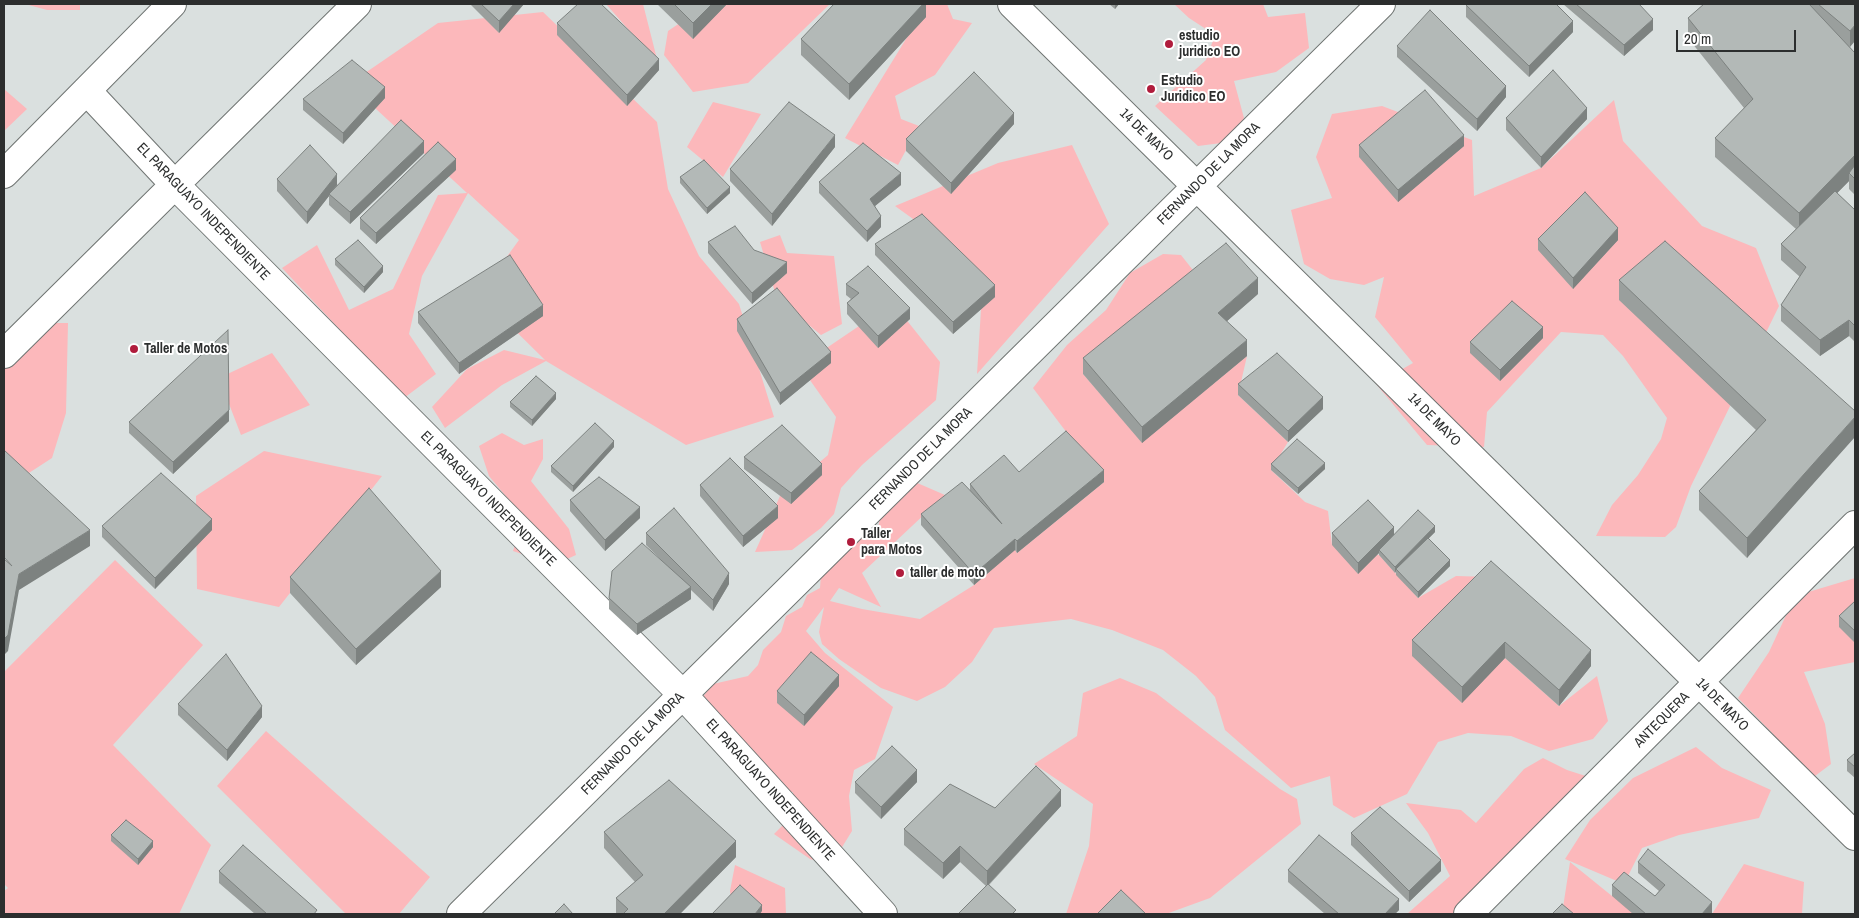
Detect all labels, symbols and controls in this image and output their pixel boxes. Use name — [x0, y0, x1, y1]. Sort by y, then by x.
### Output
scale bar — [1679, 20, 1799, 52]
place label: estudio juridico EO — [1179, 28, 1240, 60]
text: 20 m — [1684, 28, 1711, 49]
marker: estudio juridico EO — [1163, 38, 1175, 50]
place label: Estudio Juridico EO — [1161, 73, 1225, 105]
marker: Estudio Juridico EO — [1145, 83, 1157, 95]
street label: 14 DE MAYO — [1116, 105, 1176, 165]
street label: FERNANDO DE LA MORA — [1154, 119, 1264, 229]
street label: EL PARAGUAYO INDEPENDIENTE — [133, 140, 273, 284]
place label: Taller de Motos — [144, 341, 227, 357]
marker: Taller de Motos — [128, 343, 140, 355]
street label: 14 DE MAYO — [1404, 390, 1464, 450]
street label: FERNANDO DE LA MORA — [866, 404, 976, 514]
street label: EL PARAGUAYO INDEPENDIENTE — [417, 428, 559, 570]
place label: Taller para Motos — [861, 526, 922, 558]
marker: Taller para Motos — [845, 536, 857, 548]
place label: taller de moto — [910, 565, 985, 581]
marker: taller de moto — [894, 567, 906, 579]
street label: 14 DE MAYO — [1692, 675, 1752, 735]
street label: FERNANDO DE LA MORA — [578, 689, 688, 799]
street label: ANTEQUERA — [1631, 689, 1693, 751]
street label: EL PARAGUAYO INDEPENDIENTE — [702, 716, 838, 864]

